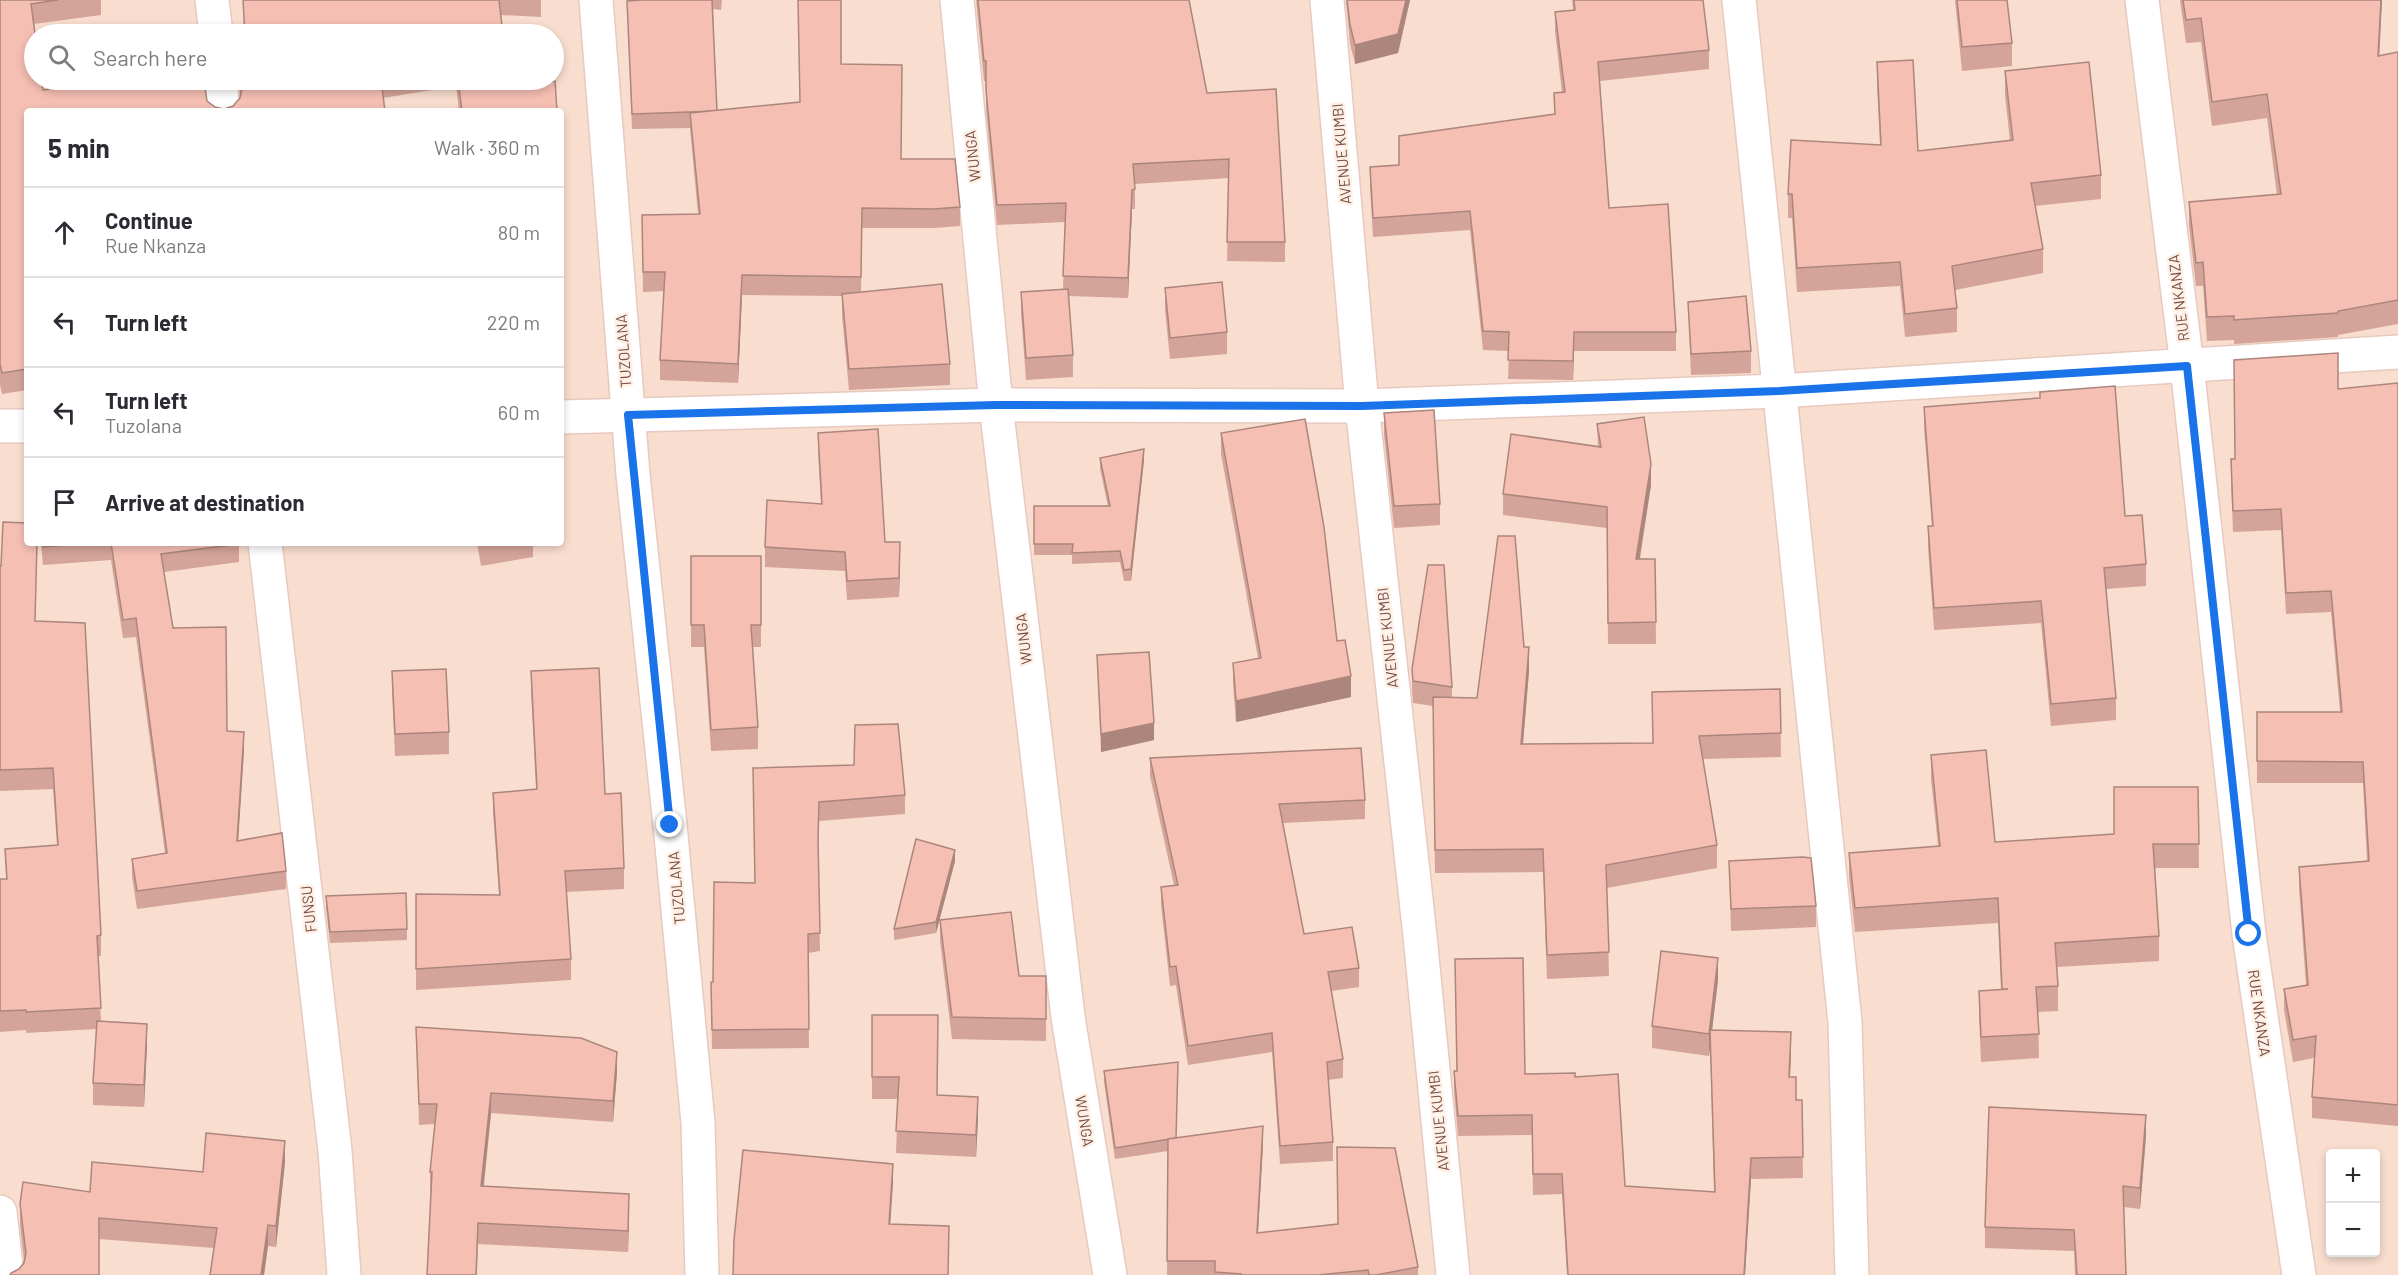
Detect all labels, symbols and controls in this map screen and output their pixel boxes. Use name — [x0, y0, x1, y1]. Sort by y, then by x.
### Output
search box — [24, 24, 564, 90]
icon: search — [45, 41, 78, 74]
text: Search here — [93, 44, 207, 70]
street label: AVENUE KUMBI — [1328, 103, 1354, 205]
street label: WUNGA — [960, 130, 984, 182]
text: 5 min — [48, 132, 110, 163]
text: Walk · 360 m — [434, 135, 540, 159]
text: Continue — [105, 207, 193, 233]
icon: ahead — [48, 216, 81, 249]
text: 80 m — [498, 220, 540, 244]
text: Rue Nkanza — [105, 233, 206, 257]
street label: RUE NKANZA — [2164, 254, 2192, 342]
icon: left — [48, 306, 81, 339]
text: Turn left — [105, 309, 188, 335]
text: 220 m — [487, 310, 540, 334]
street label: TUZOLANA — [611, 314, 635, 388]
text: Turn left — [105, 387, 188, 413]
icon: left — [48, 396, 81, 429]
text: 60 m — [498, 400, 540, 424]
text: Tuzolana — [105, 413, 182, 437]
icon: arrive — [48, 486, 81, 519]
text: Arrive at destination — [105, 489, 304, 515]
street label: AVENUE KUMBI — [1373, 587, 1401, 689]
street label: WUNGA — [1011, 612, 1035, 666]
route end — [656, 811, 682, 837]
street label: TUZOLANA — [664, 851, 688, 925]
street label: FUNSU — [297, 885, 319, 933]
route start — [2235, 920, 2261, 946]
street label: RUE NKANZA — [2245, 969, 2275, 1057]
street label: AVENUE KUMBI — [1424, 1070, 1452, 1172]
street label: WUNGA — [1072, 1094, 1098, 1148]
map controls — [2326, 1149, 2380, 1257]
button: + — [2326, 1149, 2380, 1203]
button: − — [2326, 1203, 2380, 1257]

